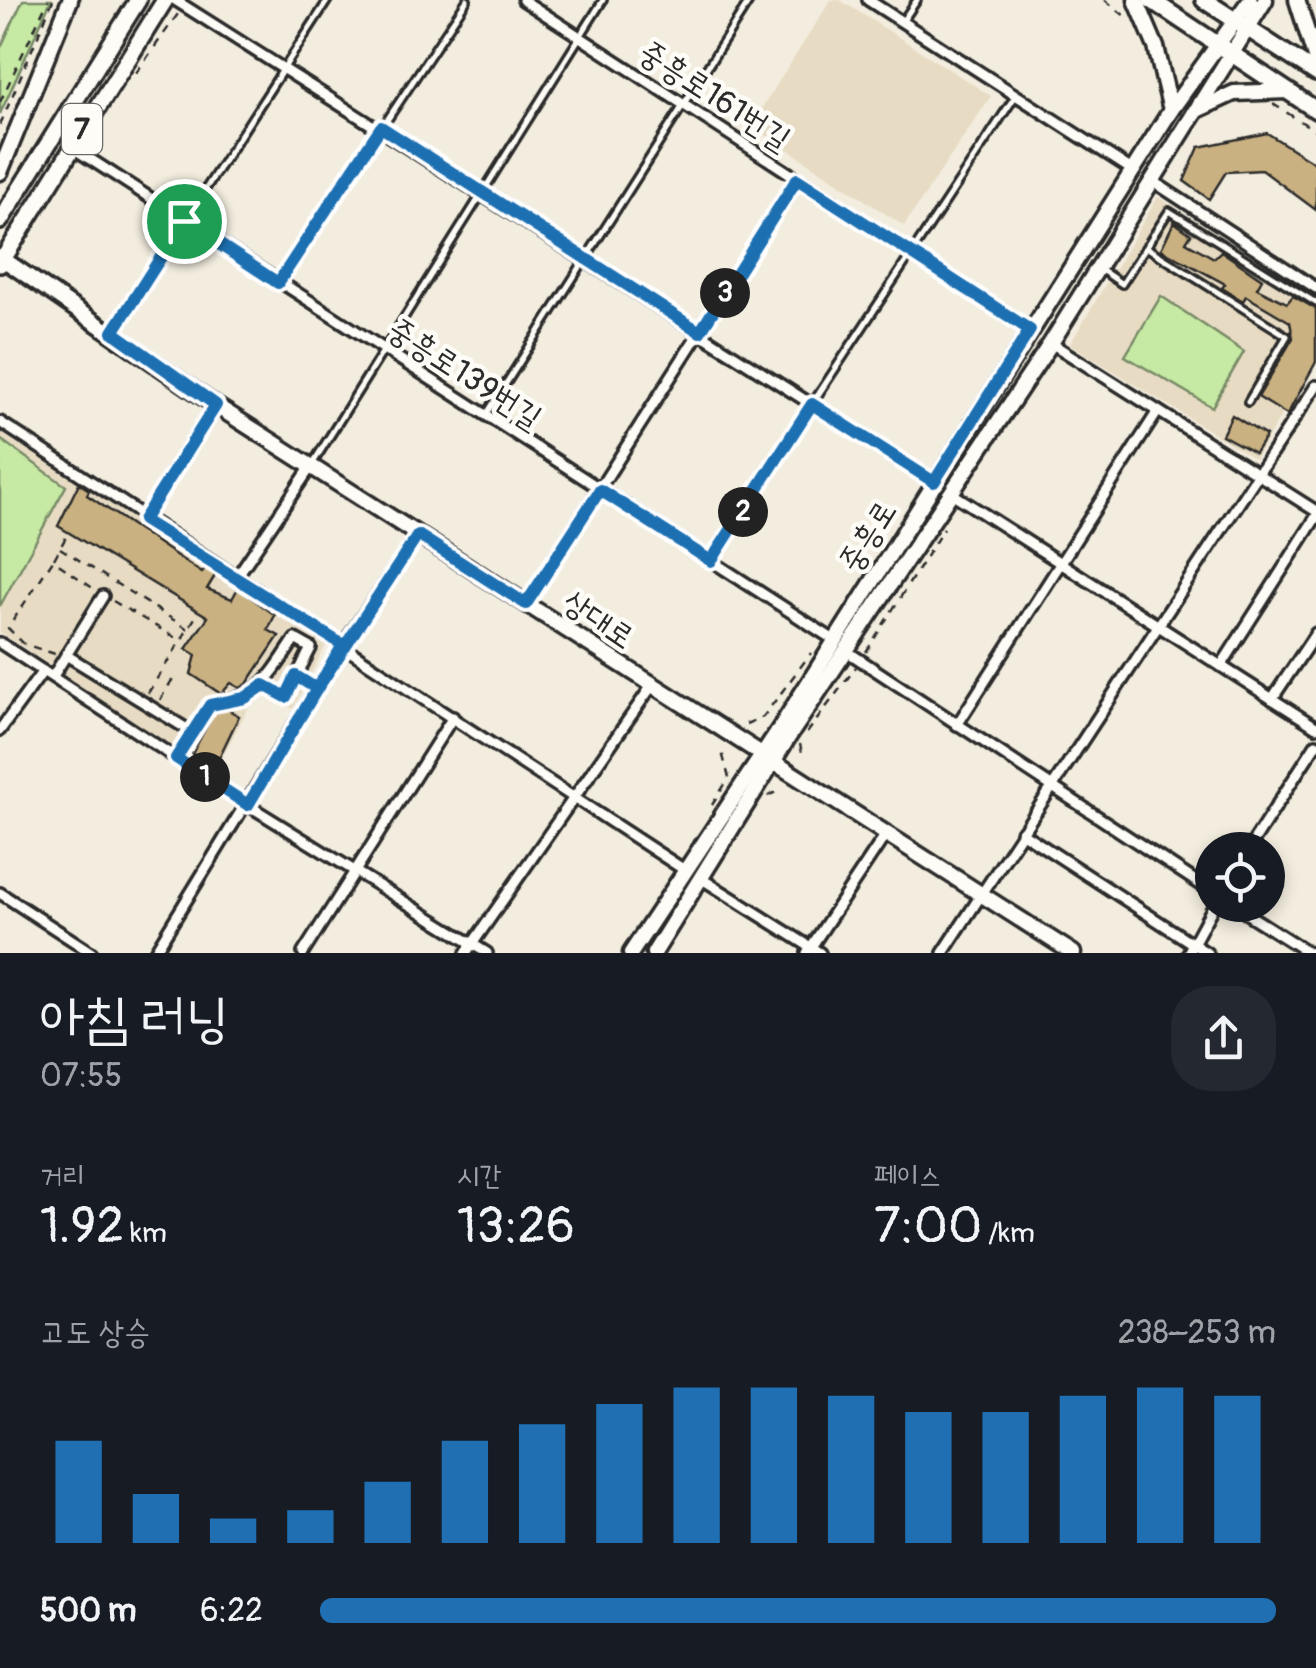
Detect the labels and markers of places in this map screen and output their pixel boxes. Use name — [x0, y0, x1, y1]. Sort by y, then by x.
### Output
pin — [142, 179, 227, 264]
pin: 3 — [700, 268, 750, 318]
pin: 2 — [718, 487, 768, 537]
pin: 1 — [180, 752, 230, 802]

